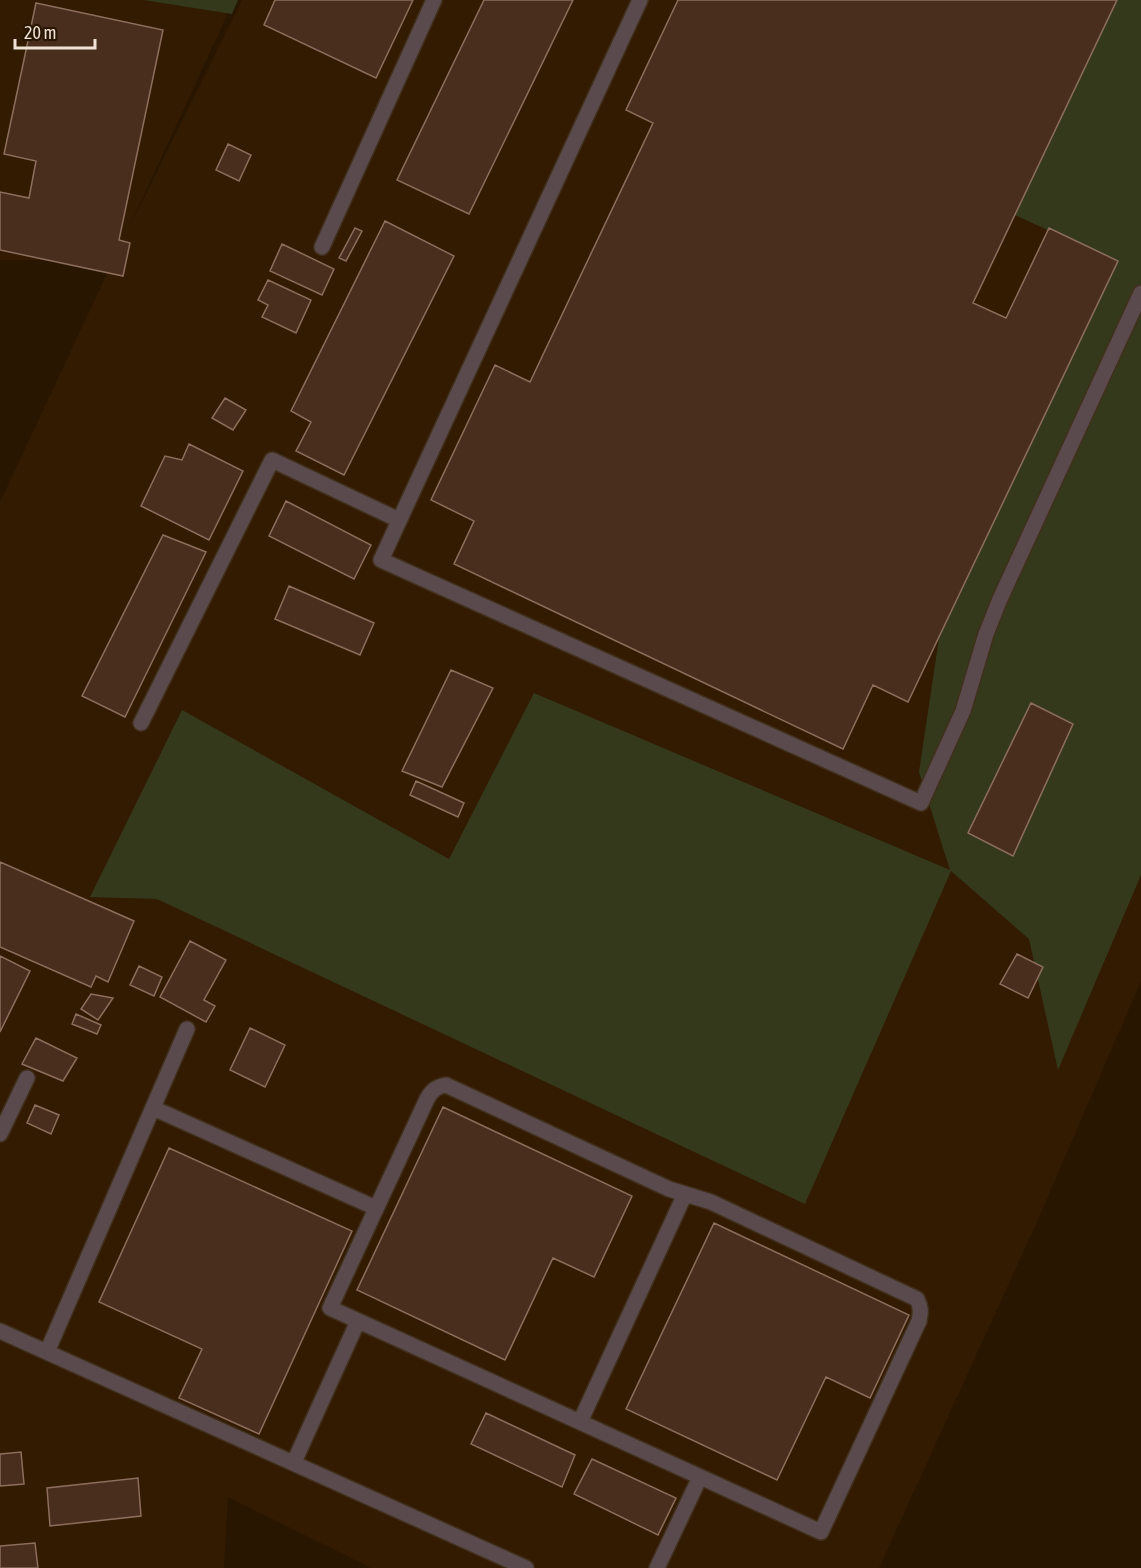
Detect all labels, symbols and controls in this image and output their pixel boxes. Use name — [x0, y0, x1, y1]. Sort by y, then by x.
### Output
scale bar — [15, 12, 94, 50]
text: 20 m — [24, 22, 56, 43]

